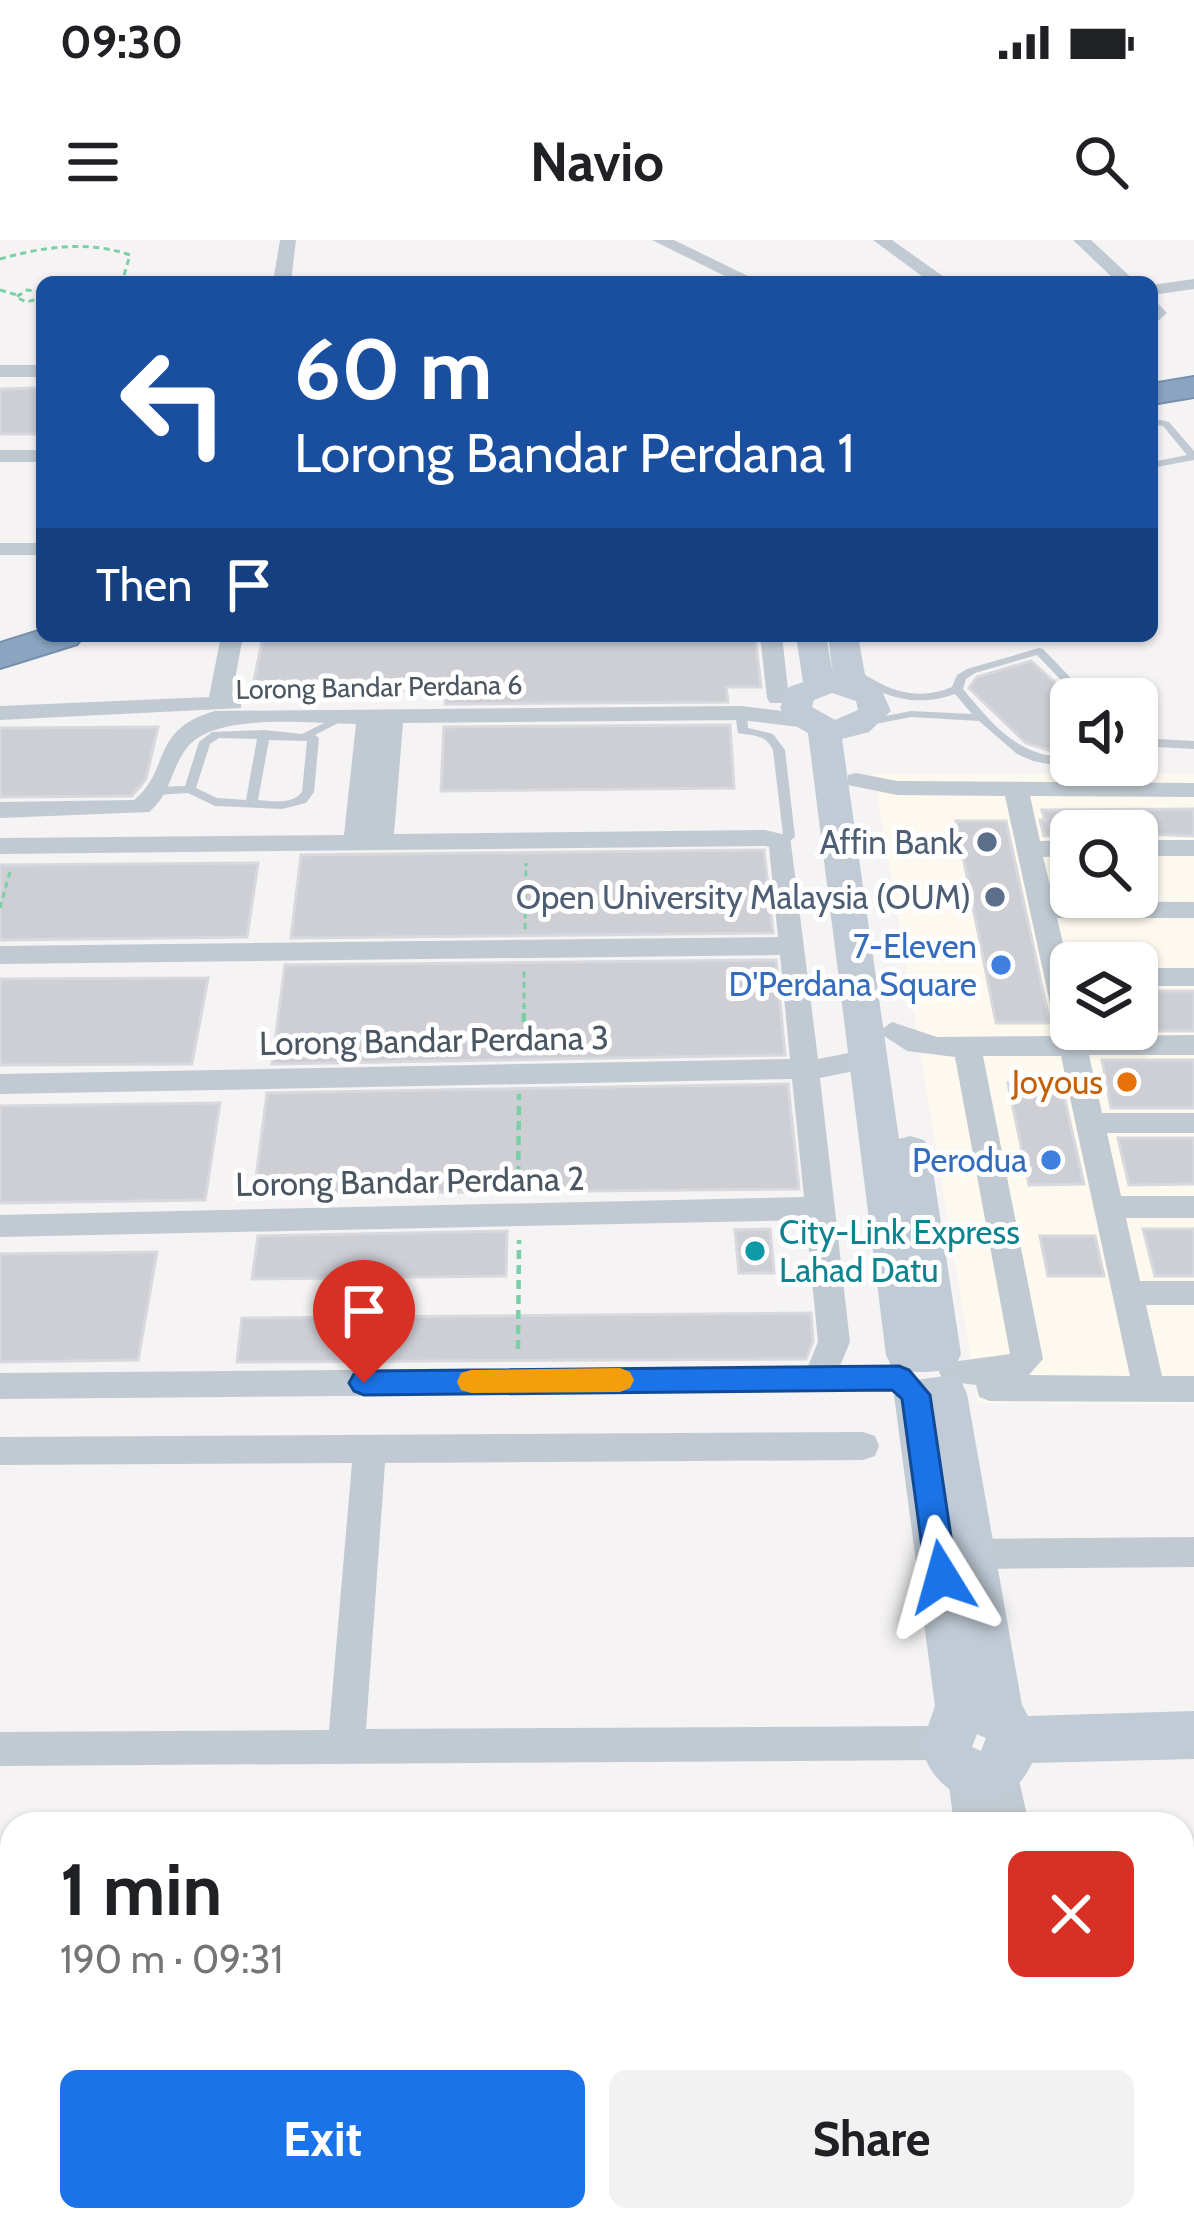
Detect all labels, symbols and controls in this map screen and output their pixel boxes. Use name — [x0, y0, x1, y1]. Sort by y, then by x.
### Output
text: 09:30 — [60, 15, 183, 69]
icon: menu — [60, 129, 126, 195]
text: Navio — [530, 129, 664, 195]
icon: search — [1068, 129, 1134, 195]
text: 60 m — [294, 318, 492, 420]
icon: left — [96, 324, 252, 480]
text: Lorong Bandar Perdana 1 — [294, 420, 855, 486]
icon: arrive — [216, 552, 282, 618]
text: Then — [96, 558, 192, 612]
street label: Lorong Bandar Perdana 6 — [235, 668, 523, 706]
map controls — [1050, 678, 1158, 1050]
button: sound — [1050, 678, 1158, 786]
button: search — [1050, 810, 1158, 918]
place label: Affin Bank — [820, 822, 963, 862]
marker: Affin Bank — [974, 829, 1000, 855]
place label: Open University Malaysia (OUM) — [516, 877, 971, 917]
marker: Open University Malaysia (OUM) — [982, 884, 1008, 910]
place label: 7-Eleven D'Perdana Square — [728, 926, 977, 1004]
button: layers — [1050, 942, 1158, 1050]
marker: 7-Eleven D'Perdana Square — [988, 952, 1014, 978]
street label: Lorong Bandar Perdana 3 — [259, 1017, 609, 1063]
place label: Joyous — [1011, 1062, 1103, 1102]
marker: Joyous — [1114, 1069, 1140, 1095]
place label: Perodua — [912, 1140, 1027, 1180]
marker: Perodua — [1038, 1147, 1064, 1173]
street label: Lorong Bandar Perdana 2 — [235, 1158, 585, 1204]
place label: City-Link Express Lahad Datu — [779, 1212, 1020, 1290]
marker: City-Link Express Lahad Datu — [742, 1238, 768, 1264]
pin — [313, 1260, 415, 1383]
icon: arrive — [331, 1278, 397, 1344]
position arrow — [879, 1514, 1005, 1640]
text: 1 min — [60, 1846, 222, 1933]
button: close — [1008, 1851, 1134, 1977]
text: 190 m · 09:31 — [60, 1935, 283, 1983]
button: Exit — [60, 2070, 585, 2208]
button: Share — [609, 2070, 1134, 2208]

